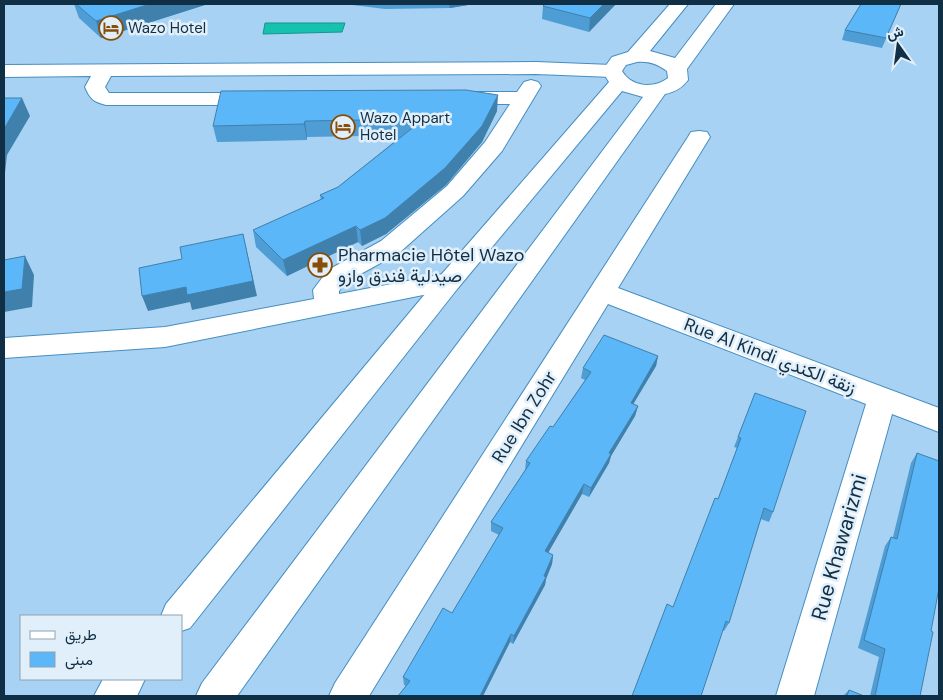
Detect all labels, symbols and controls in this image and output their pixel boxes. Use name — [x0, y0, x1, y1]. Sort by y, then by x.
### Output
hotel icon: Wazo Hotel — [98, 15, 124, 41]
place label: Wazo Hotel — [128, 18, 206, 38]
north arrow — [873, 20, 923, 70]
text: ش — [885, 22, 905, 43]
place label: Wazo Appart Hotel — [360, 108, 450, 145]
hotel icon: Wazo Appart Hotel — [330, 114, 356, 140]
place label: Pharmacie Hôtel Wazo صيدلية فندق وازو — [338, 243, 524, 288]
pharmacy icon: Pharmacie Hôtel Wazo صيدلية فندق وازو — [307, 252, 333, 278]
street label: Rue Al Kindi زنقة الكندي — [679, 312, 859, 403]
street label: Rue Ibn Zohr — [486, 366, 562, 467]
street label: Rue Khawarizmi — [805, 471, 873, 623]
legend — [20, 615, 182, 680]
text: طريق — [65, 625, 97, 645]
text: مبنى — [65, 650, 93, 670]

